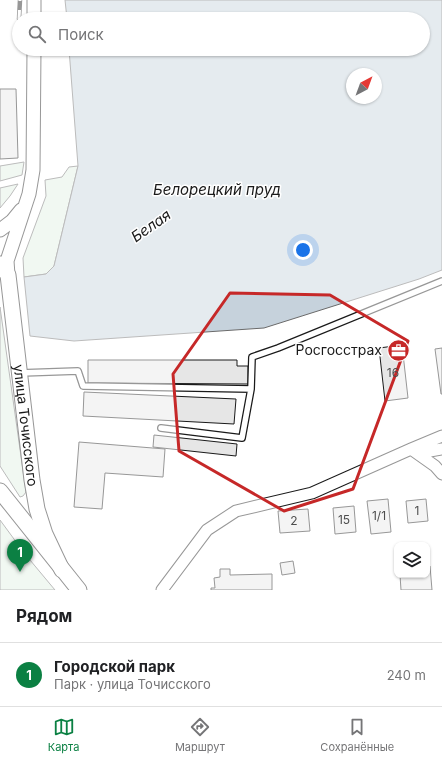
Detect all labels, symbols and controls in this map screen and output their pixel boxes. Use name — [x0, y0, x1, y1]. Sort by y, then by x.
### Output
search box — [12, 12, 430, 56]
icon: search — [26, 23, 48, 45]
text: Поиск — [58, 25, 104, 44]
north arrow — [346, 68, 382, 104]
water label: Белорецкий пруд — [153, 180, 281, 199]
water label: Белая — [127, 205, 174, 246]
your location — [293, 240, 313, 260]
office icon: Росгосстрах — [385, 337, 411, 363]
place label: Росгосстрах — [296, 341, 382, 358]
street label: улица Точисского — [11, 363, 42, 488]
house number: 16 — [387, 365, 399, 380]
house number: 1 — [415, 503, 419, 518]
house number: 1/1 — [372, 508, 386, 523]
house number: 15 — [338, 512, 350, 527]
house number: 2 — [290, 513, 298, 528]
pin: 1 — [7, 539, 33, 572]
map controls — [394, 542, 430, 578]
button: layers — [394, 542, 430, 578]
text: Рядом — [16, 606, 72, 626]
text: Городской парк — [54, 657, 175, 676]
text: 1 — [26, 667, 32, 683]
text: 240 m — [387, 667, 426, 683]
text: Парк · улица Точисского — [54, 676, 211, 692]
tab: Карта — [48, 716, 79, 754]
tab: Маршрут — [175, 716, 225, 754]
tab: Сохранённые — [320, 716, 394, 754]

